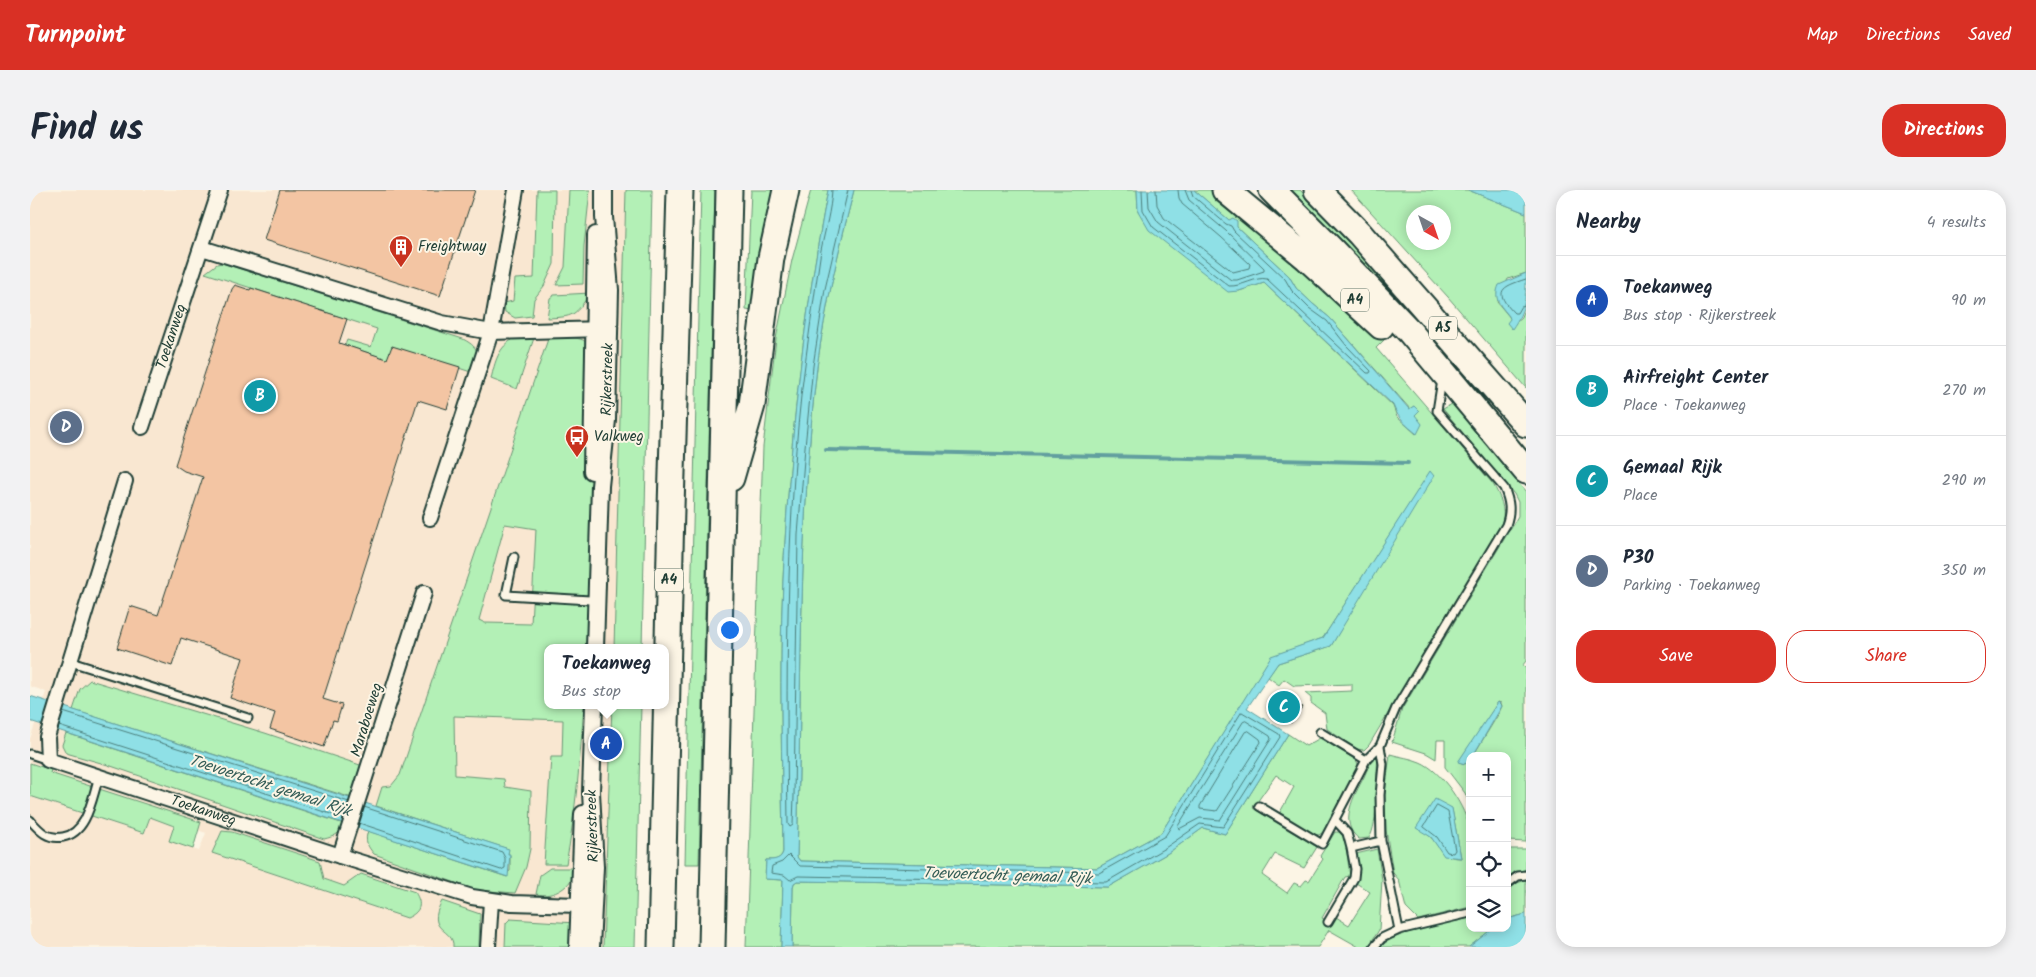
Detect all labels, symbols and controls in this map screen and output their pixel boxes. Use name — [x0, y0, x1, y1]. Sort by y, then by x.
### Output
text: Turnpoint — [25, 16, 126, 55]
text: Map — [1806, 21, 1838, 50]
text: Directions — [1866, 21, 1940, 50]
text: Saved — [1968, 21, 2011, 50]
text: Find us — [30, 102, 143, 158]
button: Directions — [1882, 104, 2006, 157]
north arrow — [1406, 205, 1451, 250]
text: Nearby — [1576, 206, 1641, 239]
text: 4 results — [1927, 210, 1986, 235]
building icon: Freightway — [388, 234, 414, 268]
place label: Freightway — [418, 235, 487, 259]
text: Toekanweg — [1623, 273, 1713, 303]
road number: A4 — [1341, 288, 1369, 312]
text: A — [1587, 288, 1597, 313]
text: 90 m — [1951, 288, 1986, 313]
street label: Toekanweg — [150, 301, 194, 373]
text: Bus stop · Rijkerstreek — [1623, 303, 1776, 328]
road number: A5 — [1429, 316, 1457, 340]
street label: Rijkerstreek — [595, 342, 621, 416]
text: Airfreight Center — [1623, 363, 1768, 393]
pin: B — [244, 377, 276, 415]
text: B — [1587, 378, 1597, 403]
text: 270 m — [1942, 378, 1986, 403]
text: Place · Toekanweg — [1623, 393, 1746, 418]
pin: D — [50, 408, 82, 446]
bus stop icon: Valkweg — [564, 424, 590, 458]
place label: Valkweg — [594, 425, 644, 449]
text: Gemaal Rijk — [1623, 453, 1722, 483]
text: C — [1587, 468, 1597, 493]
text: 290 m — [1942, 468, 1986, 493]
text: Place — [1623, 483, 1657, 508]
text: P30 — [1623, 543, 1654, 573]
text: D — [1587, 558, 1597, 583]
text: 350 m — [1941, 558, 1986, 583]
road number: A4 — [655, 568, 683, 592]
text: Parking · Toekanweg — [1623, 573, 1761, 598]
your location — [717, 617, 743, 643]
button: Save — [1576, 630, 1776, 683]
button: Share — [1786, 630, 1986, 683]
popup — [544, 644, 669, 709]
text: Toekanweg — [562, 649, 651, 679]
text: Bus stop — [562, 679, 621, 704]
street label: Maraboeweg — [344, 680, 390, 760]
pin: C — [1268, 688, 1300, 726]
pin: A — [590, 725, 622, 763]
water label: Toevoertocht gemaal Rijk — [186, 748, 357, 825]
map controls — [1466, 752, 1511, 932]
button: + — [1466, 752, 1511, 797]
street label: Rijkerstreek — [580, 788, 606, 863]
street label: Toekanweg — [167, 789, 239, 833]
button: − — [1466, 797, 1511, 842]
button: locate — [1466, 842, 1511, 887]
water label: Toevoertocht gemaal Rijk — [922, 861, 1094, 892]
button: layers — [1466, 887, 1511, 932]

